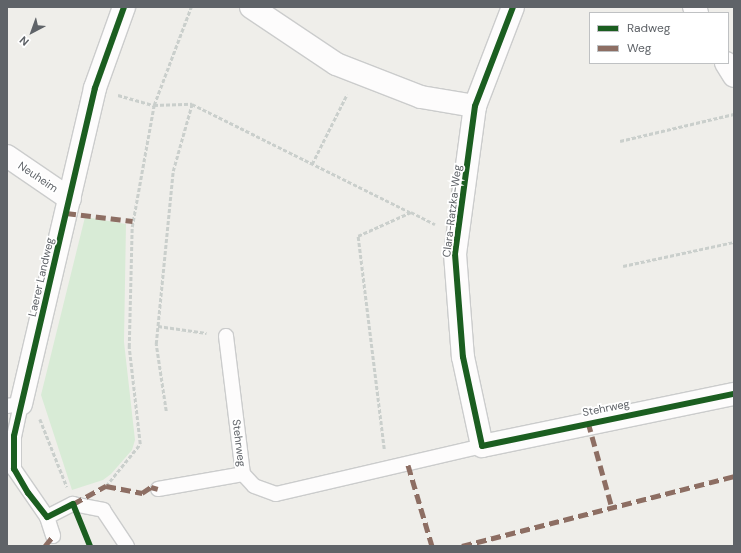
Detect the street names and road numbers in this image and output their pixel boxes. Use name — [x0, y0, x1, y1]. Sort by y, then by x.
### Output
street label: Neuheim — [16, 159, 60, 195]
street label: Clara-Ratzka-Weg — [440, 164, 464, 258]
street label: Laerer Landweg — [25, 236, 57, 318]
street label: Stehrweg — [581, 397, 631, 419]
street label: Stehrweg — [230, 419, 248, 467]

